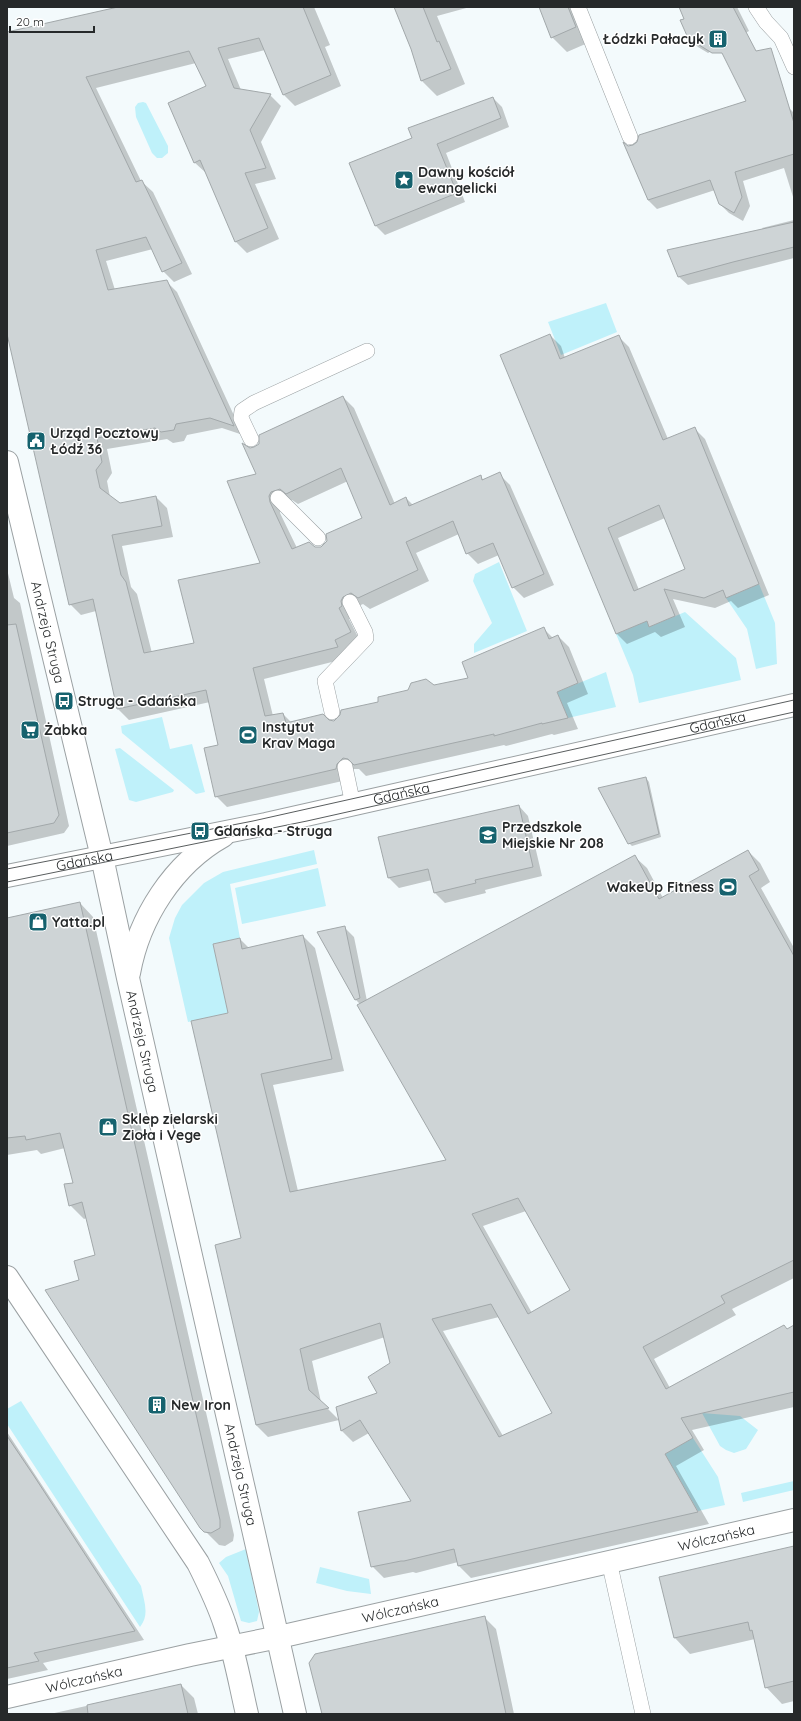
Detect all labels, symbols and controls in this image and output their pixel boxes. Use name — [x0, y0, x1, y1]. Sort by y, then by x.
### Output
scale bar — [10, 8, 94, 34]
text: 20 m — [16, 14, 44, 29]
building icon: Łódzki Pałacyk — [707, 28, 729, 50]
place label: Łódzki Pałacyk — [602, 30, 704, 48]
place label: Dawny kościół ewangelicki — [418, 163, 515, 197]
place icon: Dawny kościół ewangelicki — [393, 169, 415, 191]
place label: Urząd Pocztowy Łódź 36 — [50, 424, 159, 458]
public building icon: Urząd Pocztowy Łódź 36 — [25, 430, 47, 452]
street label: Andrzeja Struga — [27, 579, 69, 685]
bus stop icon: Struga - Gdańska — [53, 690, 75, 712]
place label: Struga - Gdańska — [78, 692, 196, 710]
street label: Gdańska — [688, 707, 747, 737]
place label: Instytut Krav Maga — [262, 718, 335, 752]
supermarket icon: Żabka — [19, 719, 41, 741]
place label: Żabka — [44, 721, 87, 739]
sports icon: Instytut Krav Maga — [237, 724, 259, 746]
street label: Gdańska — [372, 778, 431, 809]
place label: Przedszkole Miejskie Nr 208 — [502, 818, 604, 852]
bus stop icon: Gdańska - Struga — [189, 820, 211, 842]
place label: Gdańska - Struga — [214, 822, 332, 840]
school or university icon: Przedszkole Miejskie Nr 208 — [477, 824, 499, 846]
street label: Gdańska — [55, 846, 114, 875]
sports icon: WakeUp Fitness — [717, 876, 739, 898]
place label: WakeUp Fitness — [607, 878, 714, 896]
shop icon: Yatta.pl — [27, 911, 49, 933]
place label: Yatta.pl — [52, 913, 105, 931]
street label: Andrzeja Struga — [122, 988, 163, 1094]
place label: Sklep zielarski Zioła i Vege — [122, 1110, 218, 1144]
shop icon: Sklep zielarski Zioła i Vege — [97, 1116, 119, 1138]
building icon: New Iron — [146, 1394, 168, 1416]
place label: New Iron — [171, 1396, 231, 1414]
street label: Andrzeja Struga — [220, 1421, 261, 1527]
street label: Wólczańska — [676, 1520, 756, 1555]
street label: Wólczańska — [360, 1592, 440, 1627]
street label: Wólczańska — [44, 1662, 124, 1697]

